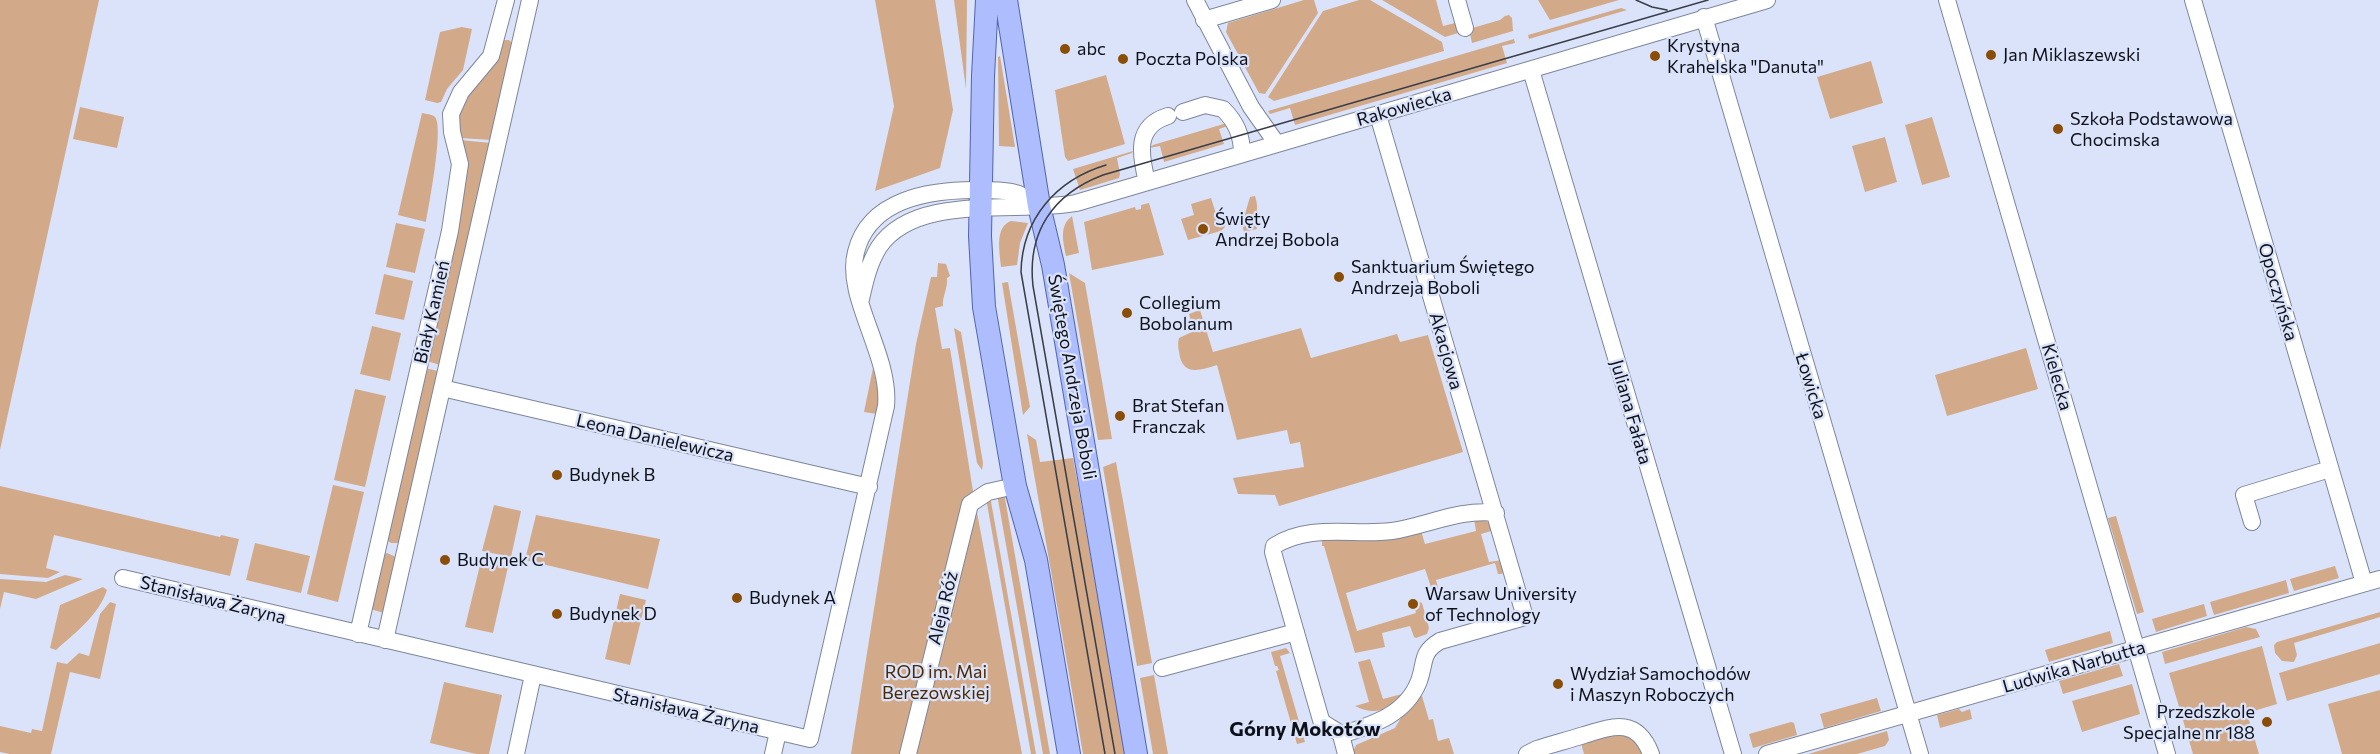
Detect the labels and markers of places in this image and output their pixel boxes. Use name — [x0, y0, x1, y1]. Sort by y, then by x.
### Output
place label: Krystyna Krahelska "Danuta" — [1667, 35, 1824, 78]
place label: abc — [1077, 38, 1106, 60]
marker: abc — [1058, 42, 1072, 56]
place label: Jan Miklaszewski — [2003, 44, 2140, 66]
place label: Poczta Polska — [1135, 48, 1248, 70]
marker: Jan Miklaszewski — [1984, 48, 1998, 62]
marker: Krystyna Krahelska "Danuta" — [1648, 49, 1662, 63]
marker: Poczta Polska — [1116, 52, 1130, 66]
place label: Szkoła Podstawowa Chocimska — [2070, 108, 2233, 150]
marker: Szkoła Podstawowa Chocimska — [2051, 122, 2065, 136]
place label: Święty Andrzej Bobola — [1215, 208, 1340, 250]
marker: Święty Andrzej Bobola — [1196, 222, 1210, 236]
place label: Sanktuarium Świętego Andrzeja Boboli — [1351, 256, 1535, 298]
marker: Sanktuarium Świętego Andrzeja Boboli — [1332, 270, 1346, 284]
place label: Collegium Bobolanum — [1139, 292, 1233, 334]
marker: Collegium Bobolanum — [1120, 306, 1134, 320]
place label: Brat Stefan Franczak — [1132, 395, 1225, 438]
marker: Brat Stefan Franczak — [1113, 409, 1127, 423]
place label: Budynek B — [569, 464, 655, 486]
marker: Budynek B — [550, 468, 564, 482]
place label: Budynek C — [457, 549, 544, 571]
marker: Budynek C — [438, 553, 452, 567]
place label: Warsaw University of Technology — [1425, 583, 1577, 626]
place label: Budynek A — [749, 587, 836, 609]
marker: Budynek A — [730, 591, 744, 605]
marker: Warsaw University of Technology — [1406, 597, 1420, 611]
place label: Budynek D — [569, 603, 657, 625]
marker: Budynek D — [550, 607, 564, 621]
place label: Wydział Samochodów i Maszyn Roboczych — [1570, 663, 1751, 706]
marker: Wydział Samochodów i Maszyn Roboczych — [1551, 677, 1565, 691]
place label: Przedszkole Specjalne nr 188 — [2123, 701, 2255, 744]
marker: Przedszkole Specjalne nr 188 — [2260, 715, 2274, 729]

